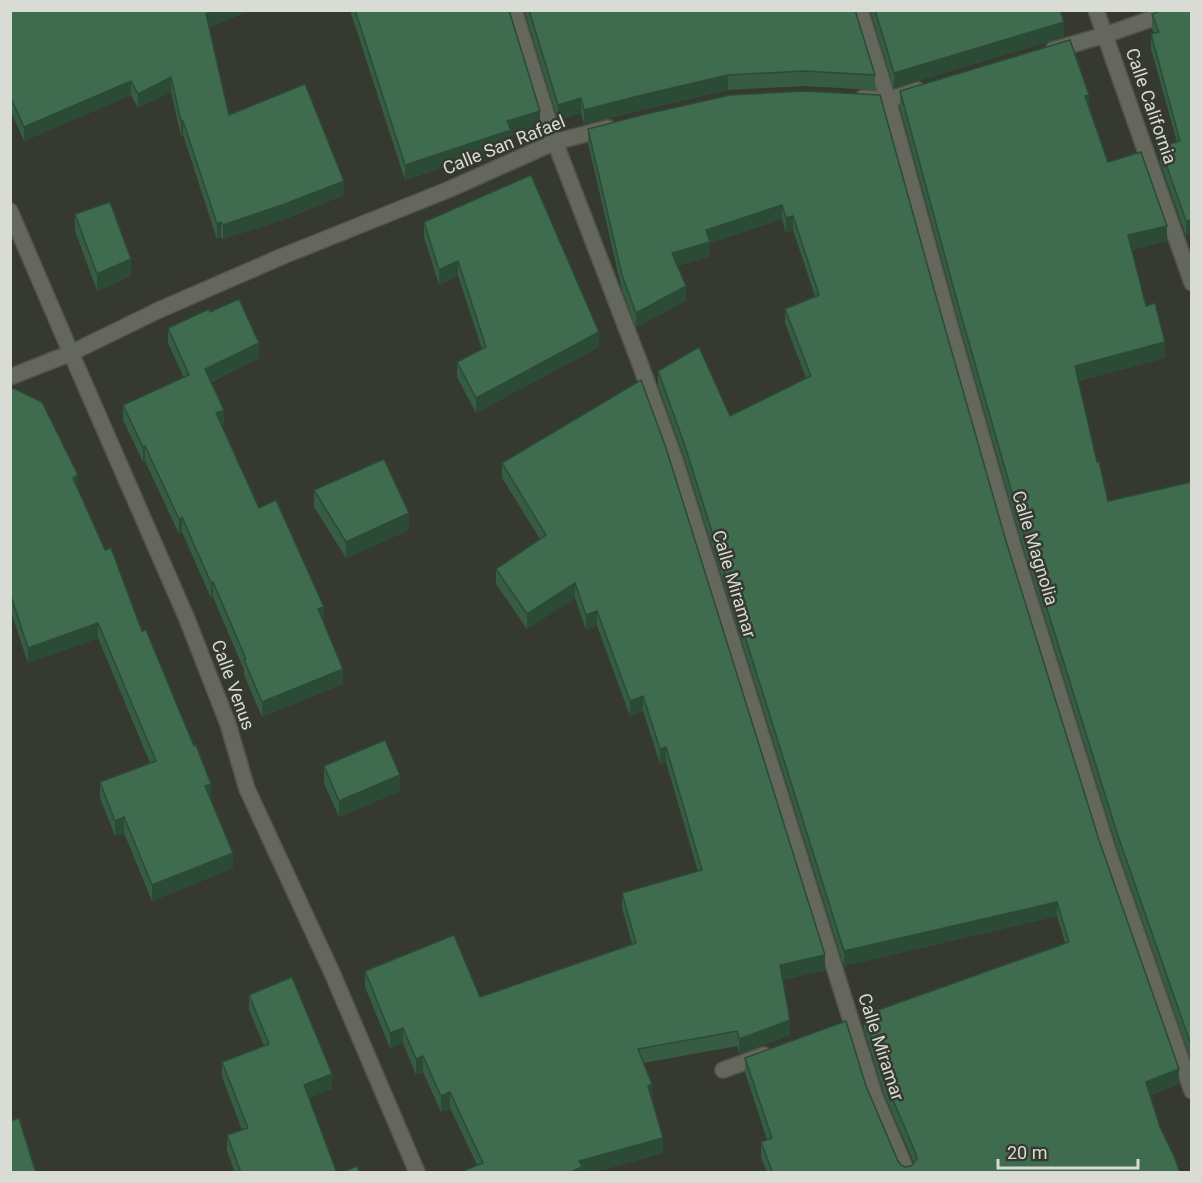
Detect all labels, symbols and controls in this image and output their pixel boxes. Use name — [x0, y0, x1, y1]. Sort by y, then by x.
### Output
street label: Calle California — [1122, 45, 1181, 167]
street label: Calle San Rafael — [440, 110, 568, 179]
street label: Calle Magnolia — [1008, 488, 1063, 608]
street label: Calle Miramar — [708, 527, 761, 640]
street label: Calle Venus — [208, 637, 259, 733]
street label: Calle Miramar — [854, 991, 909, 1103]
scale bar — [998, 1132, 1138, 1170]
text: 20 m — [1007, 1142, 1047, 1163]

